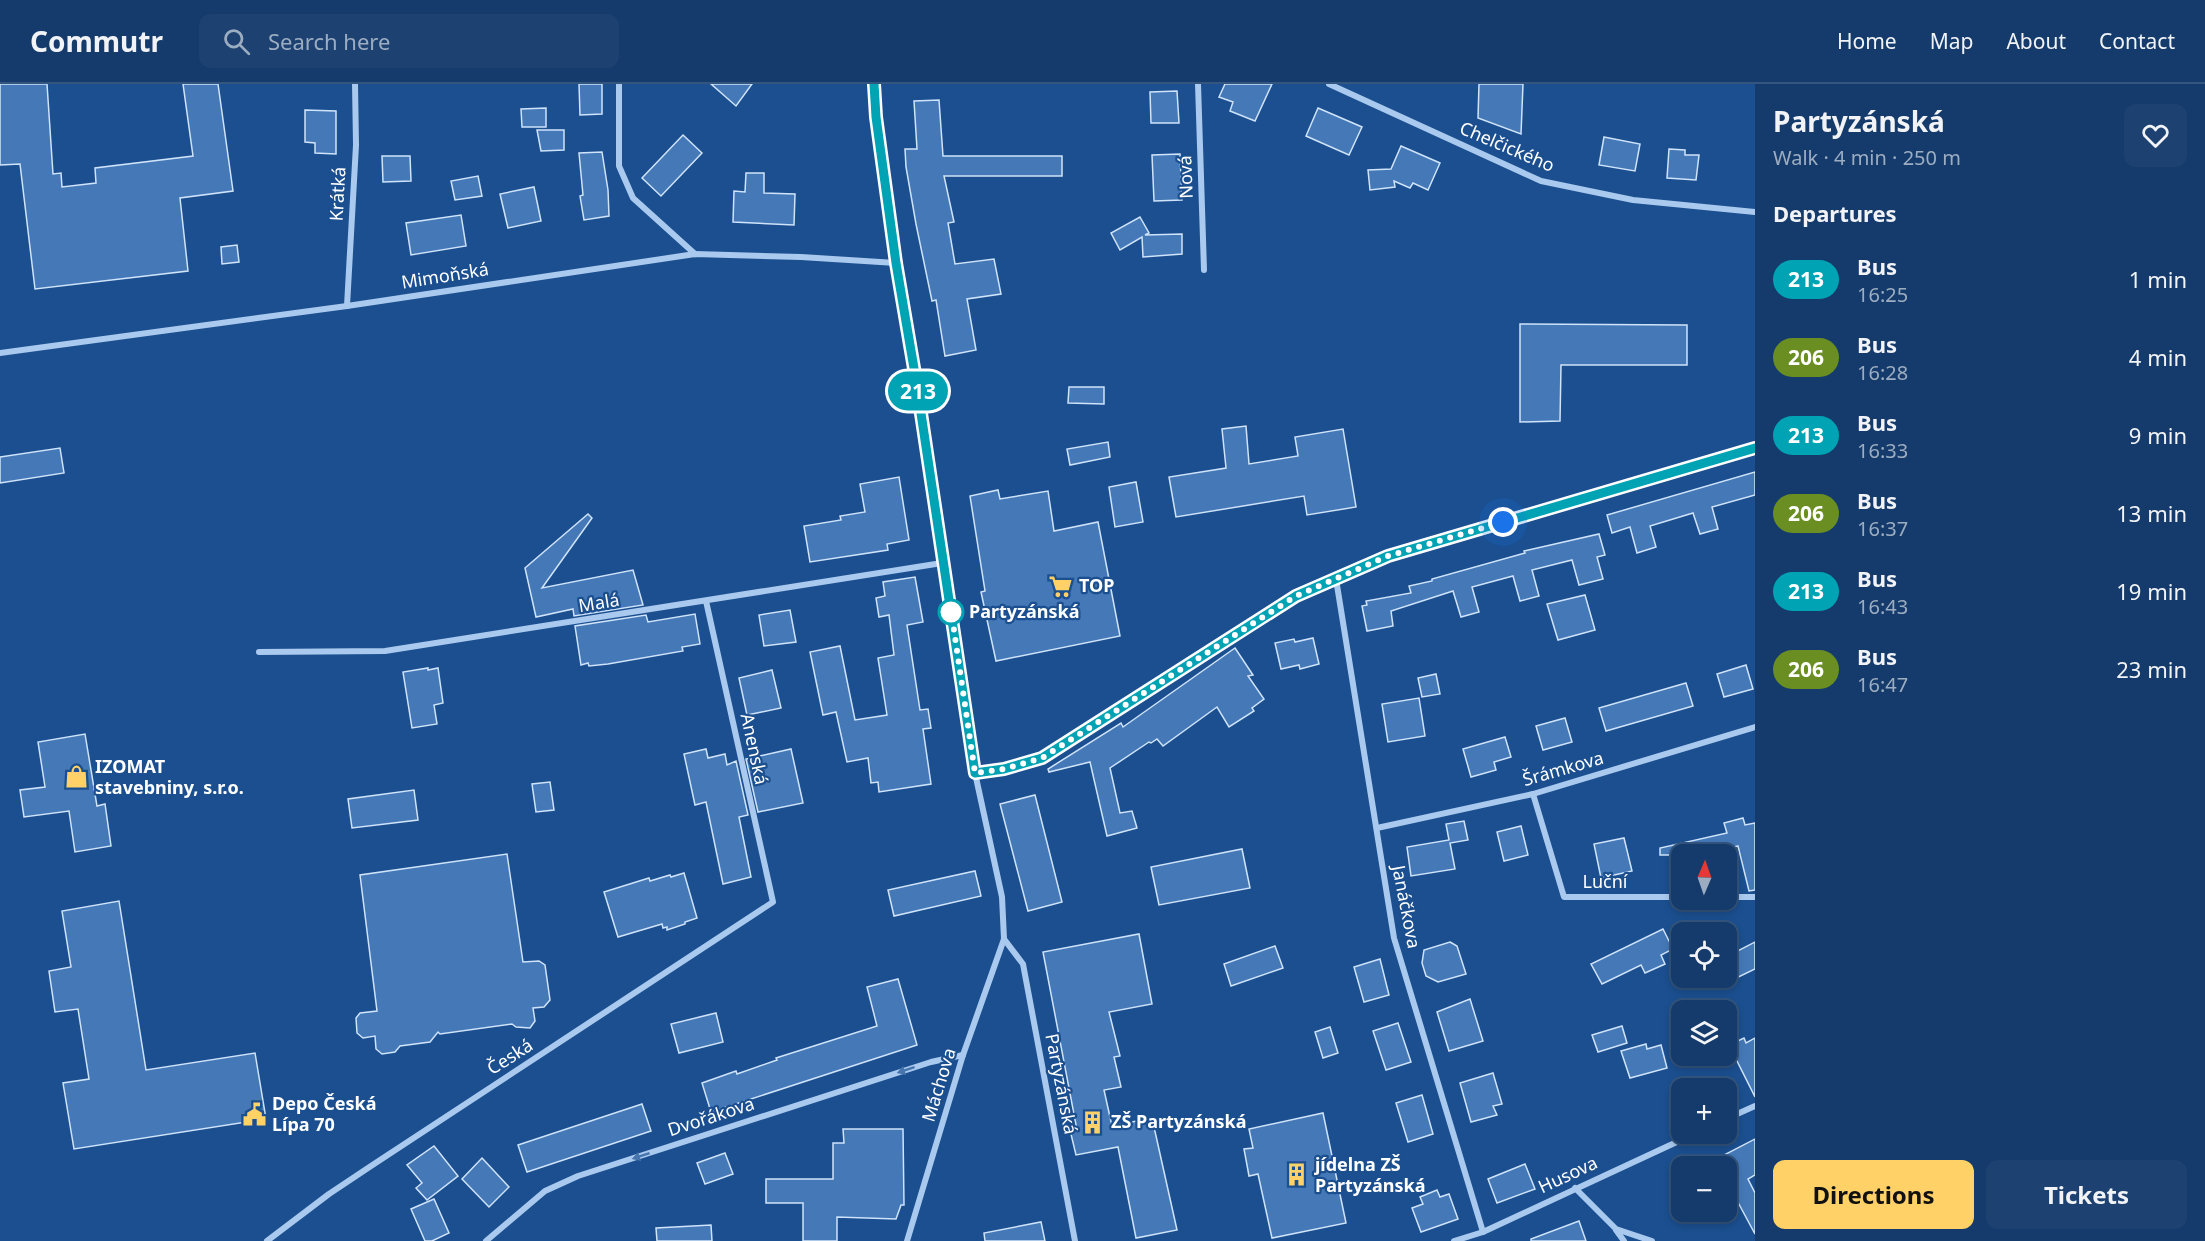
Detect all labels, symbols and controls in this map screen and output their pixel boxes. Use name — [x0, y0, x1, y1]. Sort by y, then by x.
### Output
search box — [199, 14, 619, 68]
text: Commutr — [30, 22, 163, 60]
icon: search — [220, 25, 253, 58]
text: Search here — [268, 26, 390, 56]
text: Home — [1837, 27, 1897, 55]
text: Map — [1930, 27, 1973, 55]
text: About — [2006, 27, 2066, 55]
text: Contact — [2099, 27, 2175, 55]
text: Partyzánská — [1773, 102, 1945, 140]
button: heart — [2124, 104, 2187, 167]
street label: Chelčického — [1456, 115, 1559, 177]
text: Walk · 4 min · 250 m — [1773, 144, 1961, 171]
street label: Nová — [1172, 155, 1198, 199]
street label: Krátká — [324, 166, 350, 222]
text: Departures — [1773, 198, 1897, 228]
text: Bus — [1857, 251, 1897, 281]
street label: Mimoňská — [399, 256, 490, 294]
text: 1 min — [2129, 264, 2187, 294]
text: 213 — [1788, 265, 1824, 293]
text: 16:25 — [1857, 281, 1908, 308]
text: Bus — [1857, 329, 1897, 359]
text: 4 min — [2129, 342, 2187, 372]
text: 206 — [1788, 343, 1824, 371]
text: 16:28 — [1857, 359, 1908, 386]
line badge: 213 — [884, 372, 952, 410]
text: 213 — [900, 377, 936, 405]
text: Bus — [1857, 407, 1897, 437]
text: 9 min — [2129, 420, 2187, 450]
text: 213 — [1788, 421, 1824, 449]
text: 16:33 — [1857, 437, 1908, 464]
text: Bus — [1857, 485, 1897, 515]
text: 13 min — [2116, 498, 2187, 528]
text: 206 — [1788, 499, 1824, 527]
your location — [1488, 507, 1518, 537]
text: 16:37 — [1857, 515, 1908, 542]
text: Bus — [1857, 563, 1897, 593]
supermarket icon: TOP — [1048, 573, 1074, 599]
place label: TOP — [1079, 573, 1114, 597]
text: 19 min — [2116, 576, 2187, 606]
text: 213 — [1788, 577, 1824, 605]
street label: Malá — [577, 587, 621, 617]
text: 16:43 — [1857, 593, 1908, 620]
marker: Partyzánská — [938, 599, 964, 625]
place label: Partyzánská — [969, 599, 1079, 623]
text: Bus — [1857, 641, 1897, 671]
text: 23 min — [2116, 654, 2187, 684]
text: 206 — [1788, 655, 1824, 683]
text: 16:47 — [1857, 671, 1908, 698]
street label: Anenská — [736, 711, 774, 787]
street label: Šrámkova — [1519, 745, 1606, 791]
place label: IZOMAT stavebniny, s.r.o. — [95, 754, 244, 799]
shop icon: IZOMAT stavebniny, s.r.o. — [64, 764, 90, 790]
north arrow — [1671, 844, 1737, 910]
map controls — [1671, 844, 1737, 1222]
street label: Janáčkova — [1387, 861, 1427, 950]
street label: Luční — [1583, 869, 1628, 893]
button: locate — [1671, 922, 1737, 988]
button: layers — [1671, 1000, 1737, 1066]
street label: Partyzánská — [1040, 1031, 1084, 1136]
street label: Česká — [482, 1033, 537, 1080]
street label: Máchova — [915, 1045, 961, 1125]
one-way arrow — [897, 1066, 915, 1075]
button: + — [1671, 1078, 1737, 1144]
place label: Depo Česká Lípa 70 — [272, 1091, 377, 1136]
street label: Dvořákova — [664, 1091, 757, 1141]
public building icon: Depo Česká Lípa 70 — [241, 1101, 267, 1127]
building icon: ZŠ Partyzánská — [1080, 1109, 1106, 1135]
place label: ZŠ Partyzánská — [1111, 1109, 1246, 1133]
street label: Husova — [1534, 1150, 1601, 1198]
one-way arrow — [632, 1152, 650, 1161]
place label: jídelna ZŠ Partyzánská — [1314, 1152, 1425, 1197]
button: − — [1671, 1156, 1737, 1222]
button: Directions — [1773, 1160, 1974, 1229]
button: Tickets — [1986, 1160, 2187, 1229]
building icon: jídelna ZŠ Partyzánská — [1284, 1162, 1310, 1188]

